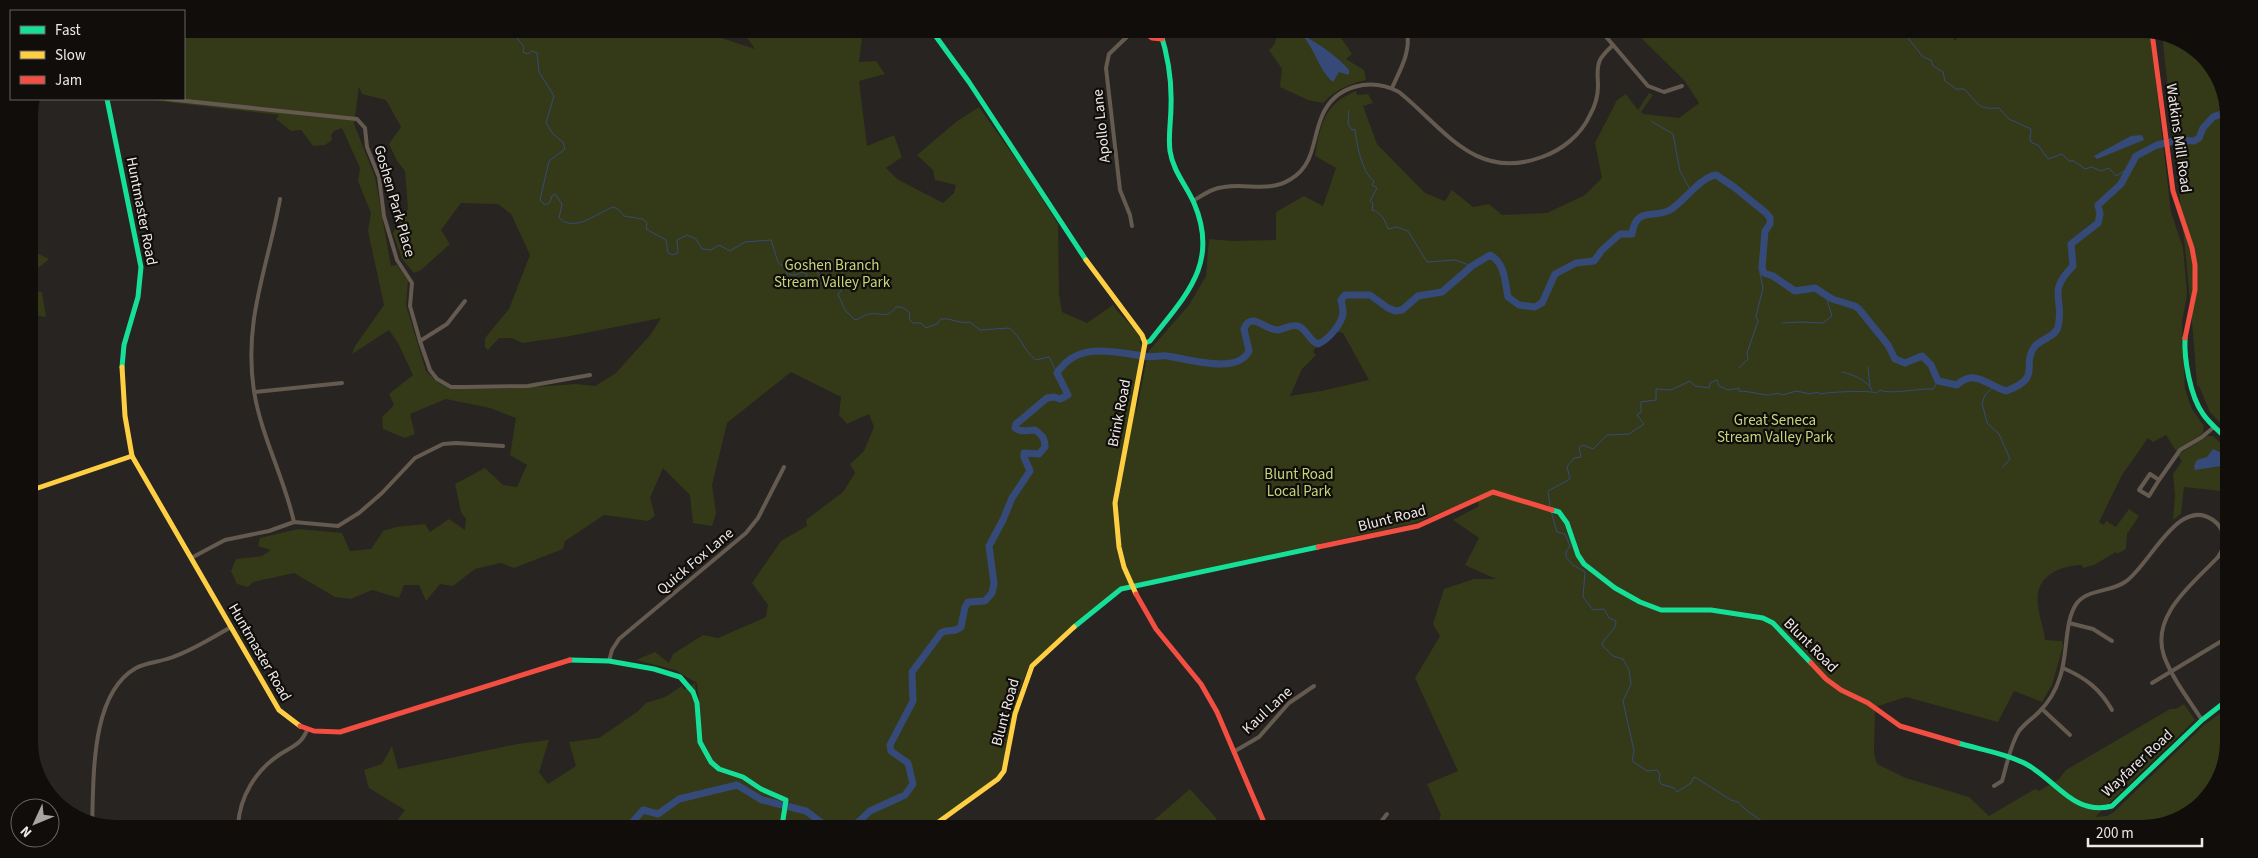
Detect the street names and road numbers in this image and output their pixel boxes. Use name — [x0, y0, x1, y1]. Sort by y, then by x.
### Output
street label: Watkins Mill Road — [2160, 82, 2197, 194]
street label: Apollo Lane — [1087, 88, 1116, 164]
street label: Goshen Park Place — [369, 143, 421, 259]
street label: Huntmaster Road — [121, 155, 162, 267]
street label: Brink Road — [1103, 377, 1136, 449]
street label: Blunt Road — [1356, 500, 1428, 537]
street label: Quick Fox Lane — [652, 523, 738, 600]
street label: Huntmaster Road — [223, 599, 296, 705]
street label: Blunt Road — [1779, 613, 1843, 677]
street label: Blunt Road — [986, 676, 1025, 748]
street label: Kaul Lane — [1238, 682, 1297, 739]
street label: Wayfarer Road — [2097, 725, 2178, 802]

